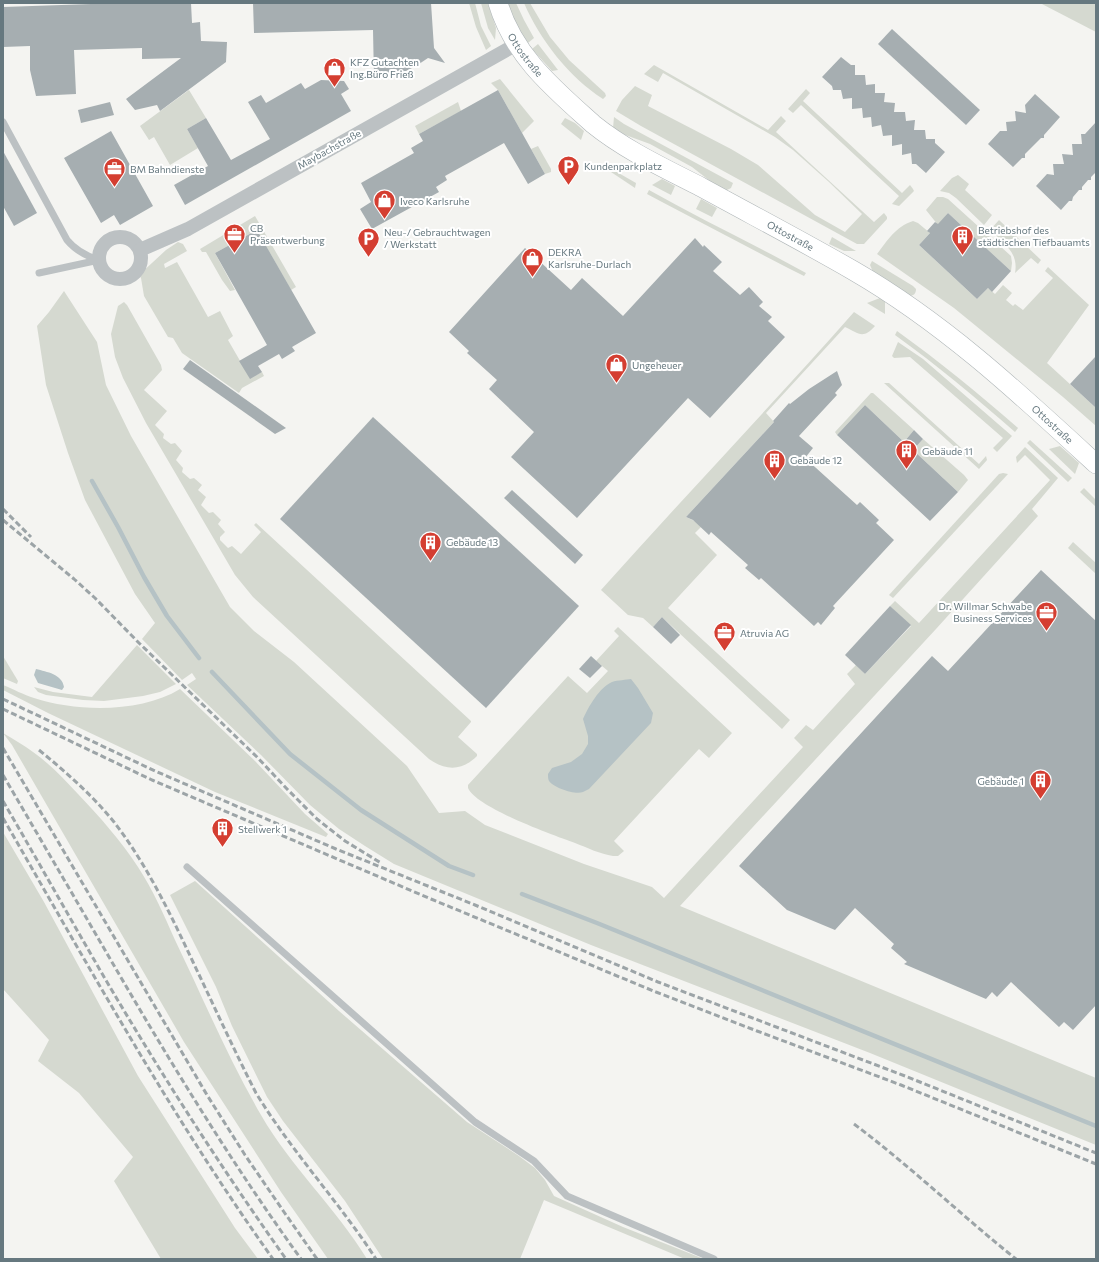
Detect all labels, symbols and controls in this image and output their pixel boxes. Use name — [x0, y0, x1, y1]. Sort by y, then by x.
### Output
street label: Ottostraße — [506, 31, 546, 79]
shop icon: KFZ Gutachten Ing.Büro Frieß — [321, 55, 347, 88]
place label: KFZ Gutachten Ing.Büro Frieß — [350, 56, 419, 80]
street label: Maybachstraße — [295, 127, 363, 171]
parking icon: Kundenparkplatz — [556, 153, 582, 186]
office icon: BM Bahndienste — [101, 156, 127, 189]
place label: Kundenparkplatz — [584, 160, 662, 172]
place label: BM Bahndienste — [130, 163, 204, 175]
shop icon: Iveco Karlsruhe — [372, 188, 398, 221]
place label: Iveco Karlsruhe — [400, 195, 469, 207]
street label: Ottostraße — [765, 218, 816, 253]
office icon: CB Präsentwerbung — [222, 221, 248, 254]
place label: CB Präsentwerbung — [250, 222, 325, 246]
building icon: Betriebshof des städtischen Tiefbauamts — [949, 223, 975, 256]
place label: Betriebshof des städtischen Tiefbauamts — [978, 224, 1090, 248]
parking icon: Neu-/ Gebrauchtwagen / Werkstatt — [355, 225, 381, 258]
place label: Neu-/ Gebrauchtwagen / Werkstatt — [384, 226, 490, 250]
shop icon: DEKRA Karlsruhe-Durlach — [519, 245, 545, 278]
place label: DEKRA Karlsruhe-Durlach — [548, 246, 631, 270]
shop icon: Ungeheuer — [604, 352, 630, 385]
place label: Ungeheuer — [632, 359, 682, 371]
street label: Ottostraße — [1029, 402, 1076, 446]
building icon: Gebäude 11 — [893, 438, 919, 471]
place label: Gebäude 11 — [922, 445, 973, 457]
building icon: Gebäude 12 — [762, 447, 788, 480]
place label: Gebäude 12 — [790, 454, 843, 466]
building icon: Gebäude 13 — [417, 529, 443, 562]
place label: Gebäude 13 — [446, 536, 499, 548]
office icon: Dr. Willmar Schwabe Business Services — [1034, 599, 1060, 632]
place label: Dr. Willmar Schwabe Business Services — [938, 600, 1032, 624]
office icon: Atruvia AG — [711, 620, 737, 653]
place label: Atruvia AG — [740, 627, 789, 639]
building icon: Gebäude 1 — [1027, 768, 1053, 801]
place label: Gebäude 1 — [977, 775, 1024, 787]
building icon: Stellwerk 1 — [210, 816, 236, 849]
place label: Stellwerk 1 — [238, 823, 287, 835]

